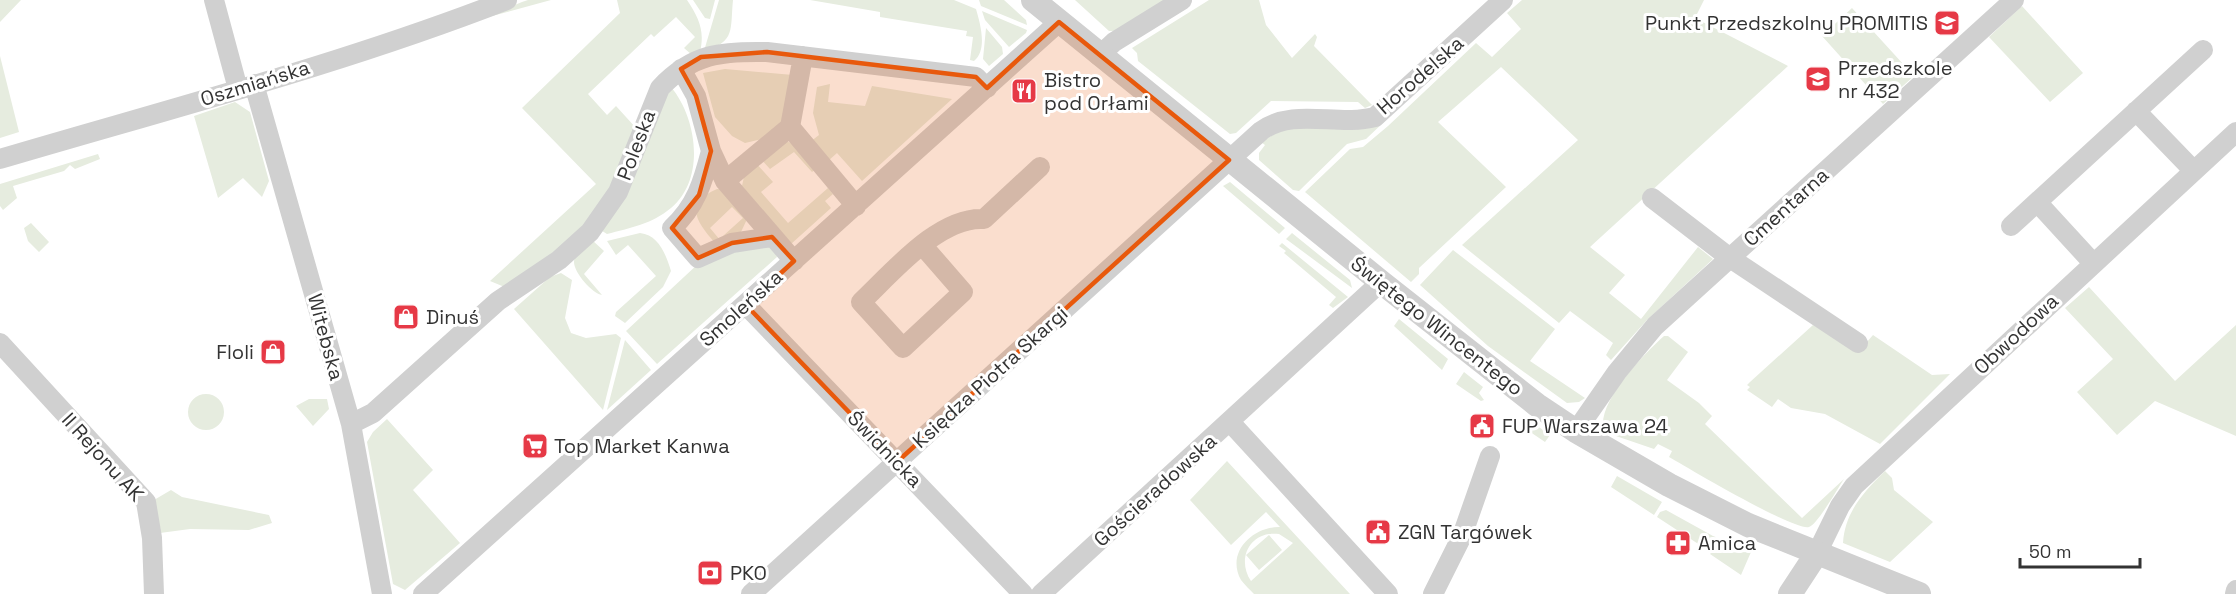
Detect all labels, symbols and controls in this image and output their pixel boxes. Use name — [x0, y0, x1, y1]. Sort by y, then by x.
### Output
school or university icon: Punkt Przedszkolny PROMITIS — [1932, 8, 1962, 38]
place label: Punkt Przedszkolny PROMITIS — [1645, 10, 1928, 36]
street label: Horodelska — [1371, 30, 1469, 120]
street label: Oszmiańska — [197, 54, 313, 112]
place label: Przedszkole nr 432 — [1838, 55, 1953, 104]
school or university icon: Przedszkole nr 432 — [1803, 64, 1833, 94]
place label: Bistro pod Orłami — [1044, 67, 1149, 116]
restaurant icon: Bistro pod Orłami — [1009, 76, 1039, 106]
street label: Poleska — [611, 106, 661, 184]
street label: Cmentarna — [1738, 162, 1834, 252]
street label: Świętego Wincentego — [1346, 251, 1528, 401]
street label: Smoleńska — [694, 264, 788, 352]
street label: Obwodowa — [1968, 288, 2064, 380]
street label: Witebska — [302, 291, 350, 383]
street label: Księdza Piotra Skargi — [907, 300, 1073, 454]
shop icon: Dinuś — [391, 302, 421, 332]
place label: Dinuś — [426, 304, 479, 330]
shop icon: Floli — [258, 337, 288, 367]
place label: Floli — [216, 339, 254, 365]
street label: Świdnicka — [842, 405, 928, 493]
street label: II Rejonu AK — [56, 407, 150, 507]
public building icon: FUP Warszawa 24 — [1467, 411, 1497, 441]
place label: FUP Warszawa 24 — [1502, 413, 1668, 439]
street label: Gościeradowska — [1088, 428, 1222, 552]
supermarket icon: Top Market Kanwa — [520, 431, 550, 461]
place label: Top Market Kanwa — [554, 433, 730, 459]
public building icon: ZGN Targówek — [1363, 517, 1393, 547]
place label: ZGN Targówek — [1398, 519, 1533, 545]
pharmacy icon: Amica — [1663, 528, 1693, 558]
place label: Amica — [1698, 530, 1756, 556]
scale bar — [2020, 531, 2140, 569]
text: 50 m — [2029, 540, 2071, 563]
bank icon: PKO — [695, 558, 725, 588]
place label: PKO — [730, 560, 767, 586]

